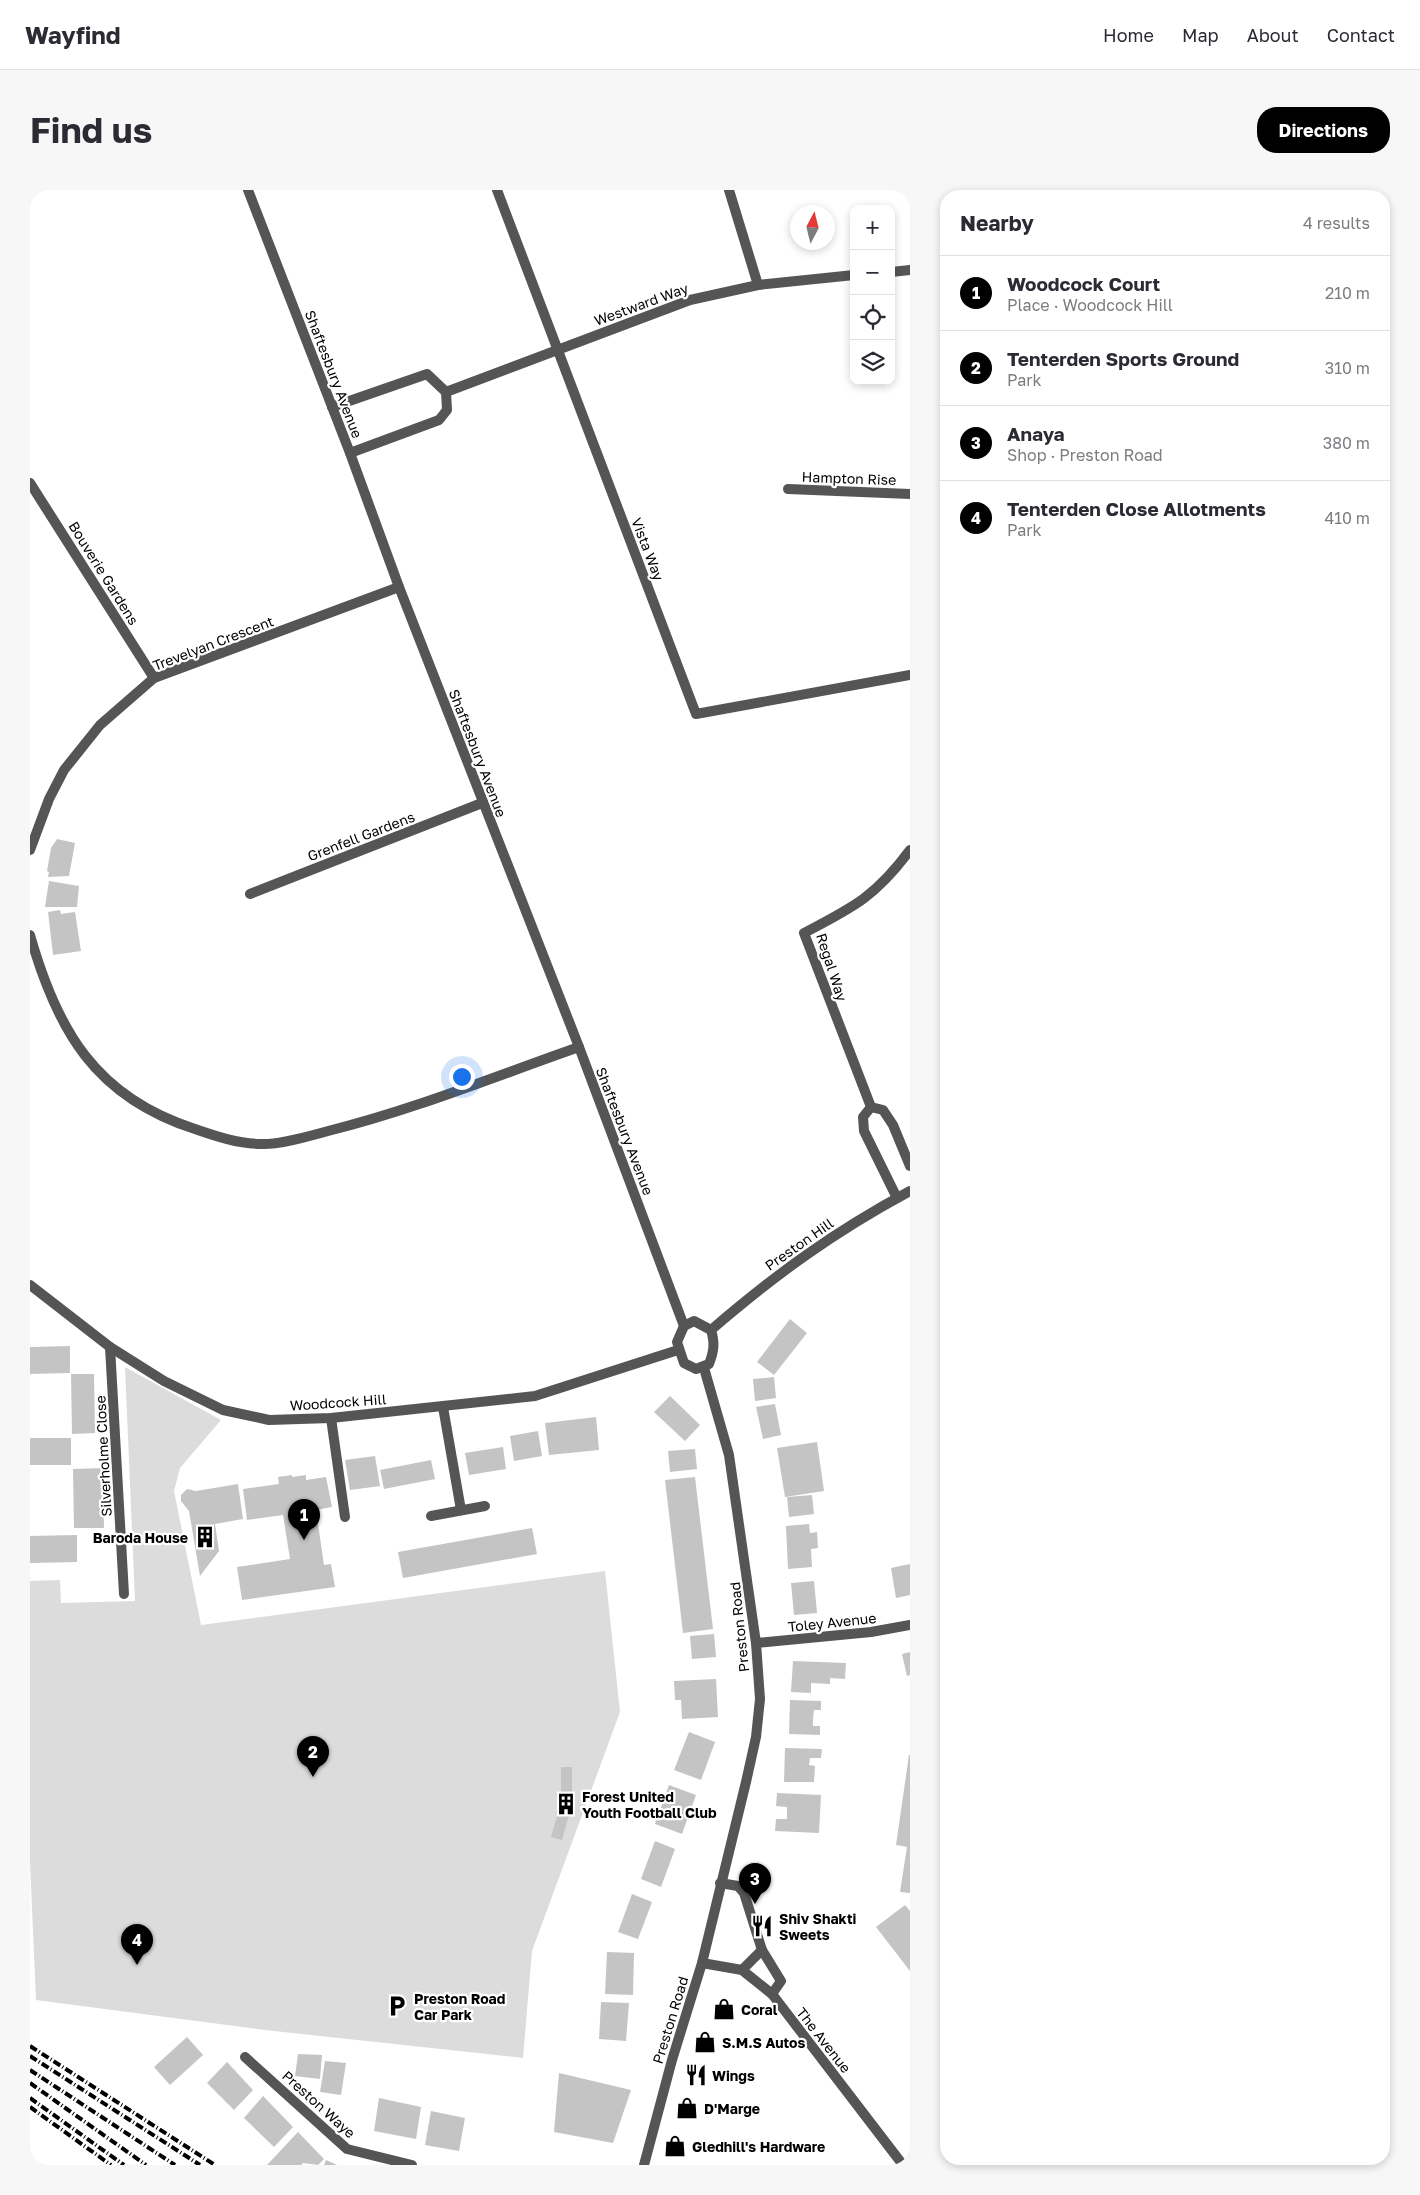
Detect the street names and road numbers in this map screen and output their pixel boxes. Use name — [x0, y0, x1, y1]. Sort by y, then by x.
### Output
street label: Westward Way — [592, 279, 691, 329]
street label: Shaftesbury Avenue — [302, 308, 366, 440]
street label: Hampton Rise — [801, 468, 897, 488]
street label: Vista Way — [628, 515, 668, 583]
street label: Bouverie Gardens — [65, 518, 143, 628]
street label: Trevelyan Crescent — [150, 612, 276, 674]
street label: Shaftesbury Avenue — [446, 687, 510, 819]
street label: Grenfell Gardens — [305, 808, 417, 864]
street label: Regal Way — [813, 931, 851, 1003]
street label: Shaftesbury Avenue — [593, 1065, 657, 1197]
street label: Preston Hill — [762, 1214, 836, 1274]
street label: Woodcock Hill — [289, 1390, 387, 1414]
street label: Silverholme Close — [91, 1395, 115, 1517]
street label: Preston Road — [726, 1581, 752, 1673]
street label: Toley Avenue — [787, 1609, 877, 1635]
street label: Preston Road — [649, 1974, 691, 2066]
street label: The Avenue — [793, 2004, 855, 2076]
street label: Preston Waye — [279, 2067, 359, 2141]

